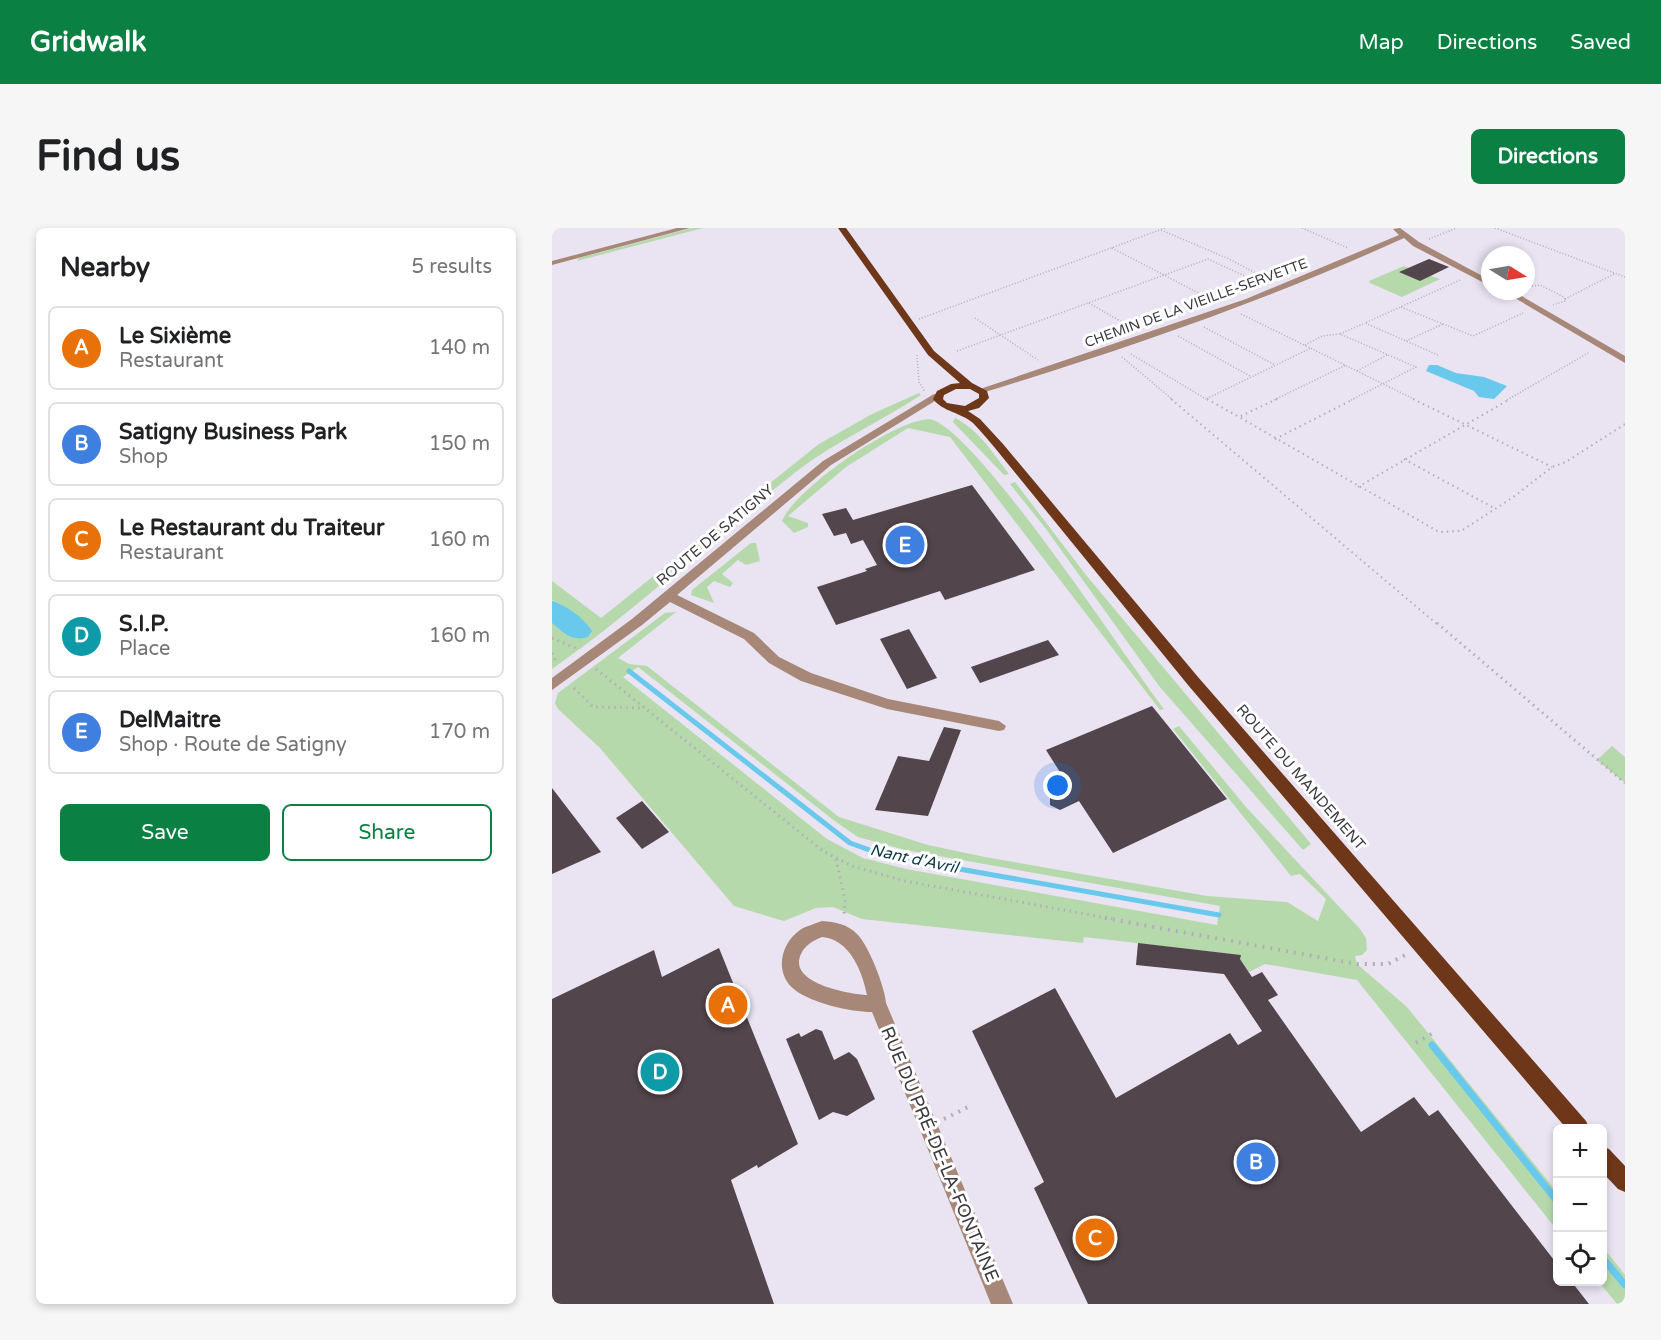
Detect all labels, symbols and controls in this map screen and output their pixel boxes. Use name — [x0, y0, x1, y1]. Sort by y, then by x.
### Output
text: Gridwalk — [30, 25, 147, 59]
text: Map — [1358, 30, 1404, 55]
text: Directions — [1437, 30, 1537, 55]
text: Saved — [1570, 30, 1631, 55]
button: Directions — [1471, 129, 1625, 184]
text: Find us — [36, 131, 180, 182]
north arrow — [1481, 246, 1535, 300]
text: Nearby — [60, 252, 150, 283]
text: 5 results — [412, 255, 492, 279]
street label: CHEMIN DE LA VIEILLE-SERVETTE — [1082, 255, 1310, 351]
text: Le Sixième — [119, 323, 231, 349]
text: A — [74, 336, 89, 360]
text: 140 m — [429, 336, 490, 360]
text: Restaurant — [119, 349, 224, 373]
text: Satigny Business Park — [119, 419, 347, 445]
text: B — [75, 432, 88, 456]
text: 150 m — [429, 432, 490, 456]
text: Shop — [119, 445, 168, 469]
street label: ROUTE DE SATIGNY — [653, 480, 778, 589]
text: Le Restaurant du Traiteur — [119, 515, 384, 541]
pin: E — [886, 522, 924, 568]
text: C — [75, 528, 88, 552]
text: 160 m — [429, 528, 490, 552]
text: Restaurant — [119, 541, 224, 565]
text: S.I.P. — [119, 611, 169, 637]
text: D — [74, 624, 89, 648]
text: 160 m — [429, 624, 490, 648]
text: Place — [119, 637, 170, 661]
street label: ROUTE DU MANDEMENT — [1233, 700, 1369, 854]
text: DelMaitre — [119, 707, 221, 733]
text: E — [75, 720, 88, 744]
text: 170 m — [429, 720, 490, 744]
text: Shop · Route de Satigny — [119, 733, 347, 757]
your location — [1043, 771, 1072, 800]
button: Save — [60, 804, 270, 861]
button: Share — [282, 804, 492, 861]
water label: Nant d'Avril — [868, 840, 962, 878]
pin: A — [708, 982, 747, 1028]
street label: RUE DU PRÉ-DE-LA-FONTAINE — [876, 1023, 1004, 1285]
pin: D — [640, 1050, 680, 1094]
map controls — [1553, 1124, 1607, 1286]
button: + — [1553, 1124, 1607, 1178]
pin: B — [1236, 1140, 1276, 1184]
button: − — [1553, 1178, 1607, 1232]
pin: C — [1076, 1216, 1114, 1260]
button: locate — [1553, 1232, 1607, 1286]

